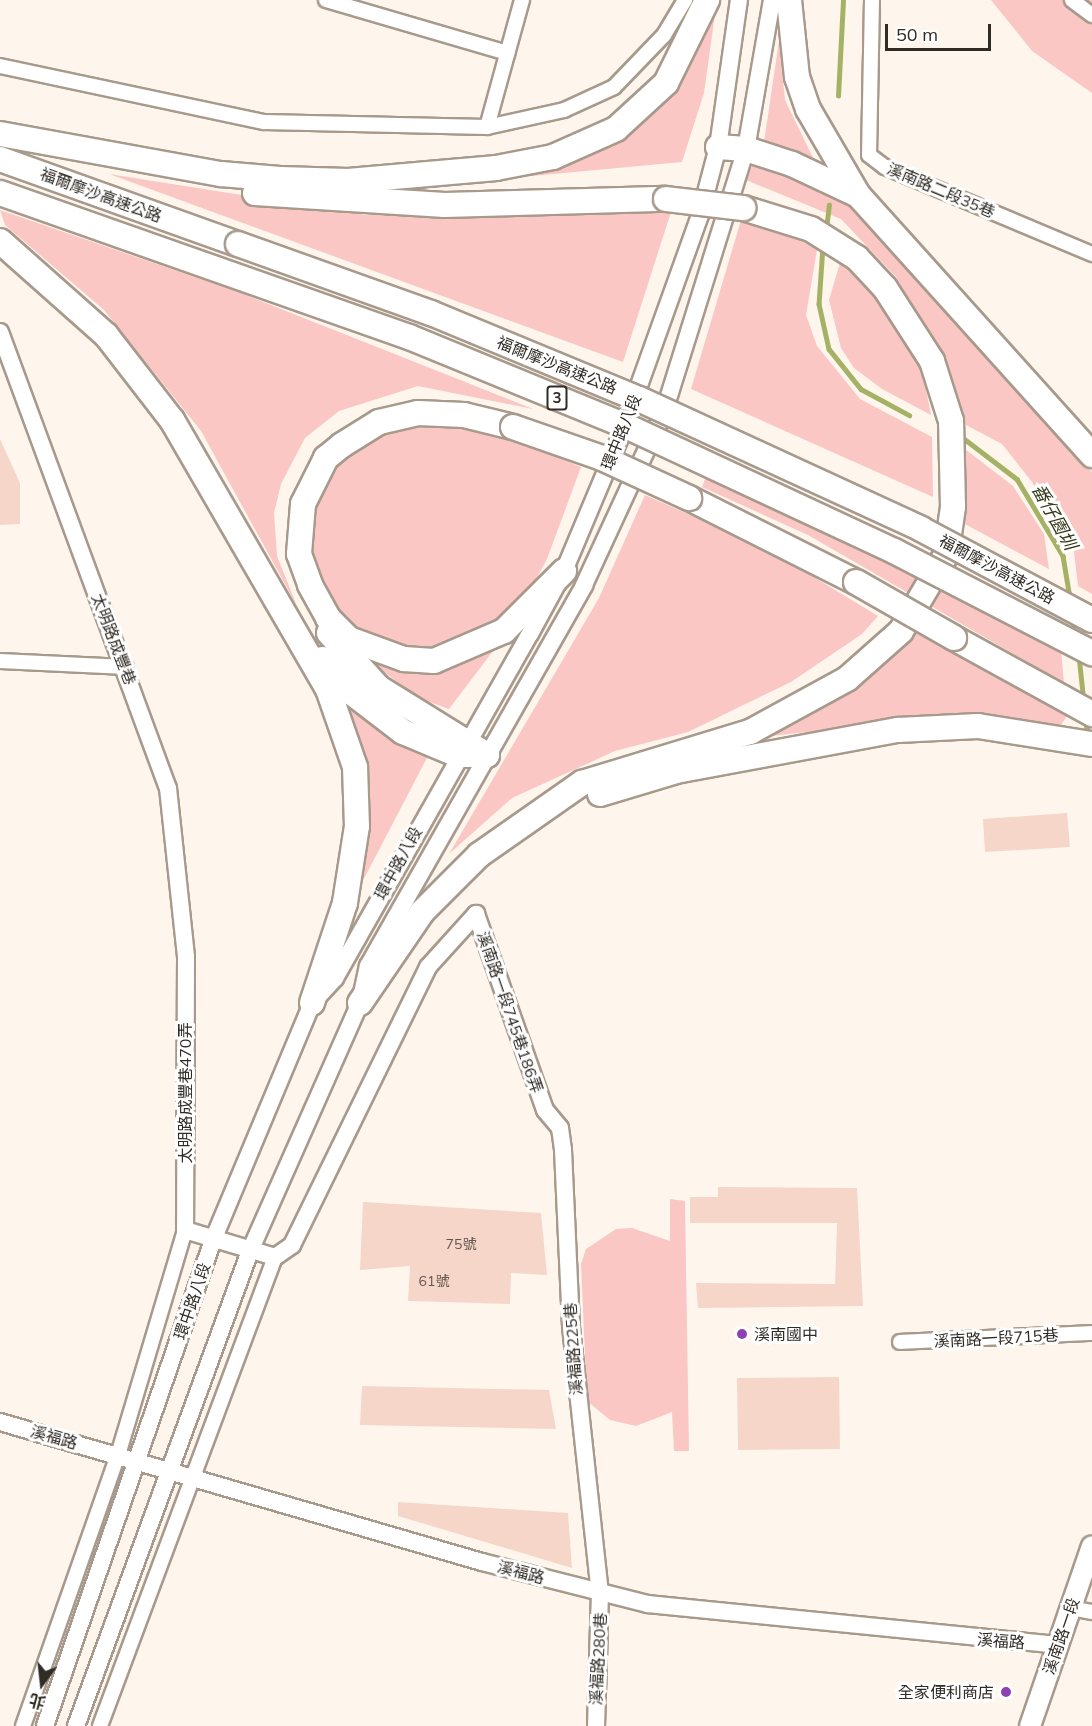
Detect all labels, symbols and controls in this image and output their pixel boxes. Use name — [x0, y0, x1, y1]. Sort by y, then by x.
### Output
scale bar — [888, 12, 994, 50]
text: 50 m — [896, 23, 938, 46]
street label: 溪南路二段35巷 — [884, 159, 998, 221]
street label: 福爾摩沙高速公路 — [38, 164, 164, 226]
street label: 福爾摩沙高速公路 — [494, 332, 620, 398]
road number: 3 — [546, 386, 568, 410]
street label: 環中路八段 — [597, 391, 645, 473]
water label: 番仔園圳 — [1027, 480, 1081, 554]
street label: 福爾摩沙高速公路 — [936, 530, 1058, 608]
street label: 太明路成豐巷 — [88, 591, 140, 687]
street label: 環中路八段 — [370, 823, 426, 903]
street label: 溪南路一段745巷186弄 — [473, 929, 547, 1095]
street label: 太明路成豐巷470弄 — [175, 1023, 195, 1163]
house number: 75號 — [446, 1236, 476, 1252]
street label: 環中路八段 — [170, 1260, 214, 1342]
house number: 61號 — [419, 1273, 449, 1289]
street label: 溪福路225巷 — [560, 1302, 586, 1396]
place label: 溪南國中 — [754, 1324, 818, 1344]
street label: 溪南路一段715巷 — [933, 1325, 1059, 1351]
marker: 溪南國中 — [735, 1327, 749, 1341]
street label: 溪福路 — [28, 1421, 80, 1453]
street label: 溪福路 — [495, 1557, 547, 1587]
street label: 溪南路一段 — [1039, 1595, 1083, 1677]
street label: 溪福路280巷 — [586, 1612, 610, 1706]
street label: 溪福路 — [976, 1630, 1026, 1652]
north arrow — [12, 1654, 72, 1714]
place label: 全家便利商店 — [898, 1682, 994, 1702]
marker: 全家便利商店 — [999, 1685, 1013, 1699]
text: 北 — [27, 1690, 48, 1713]

